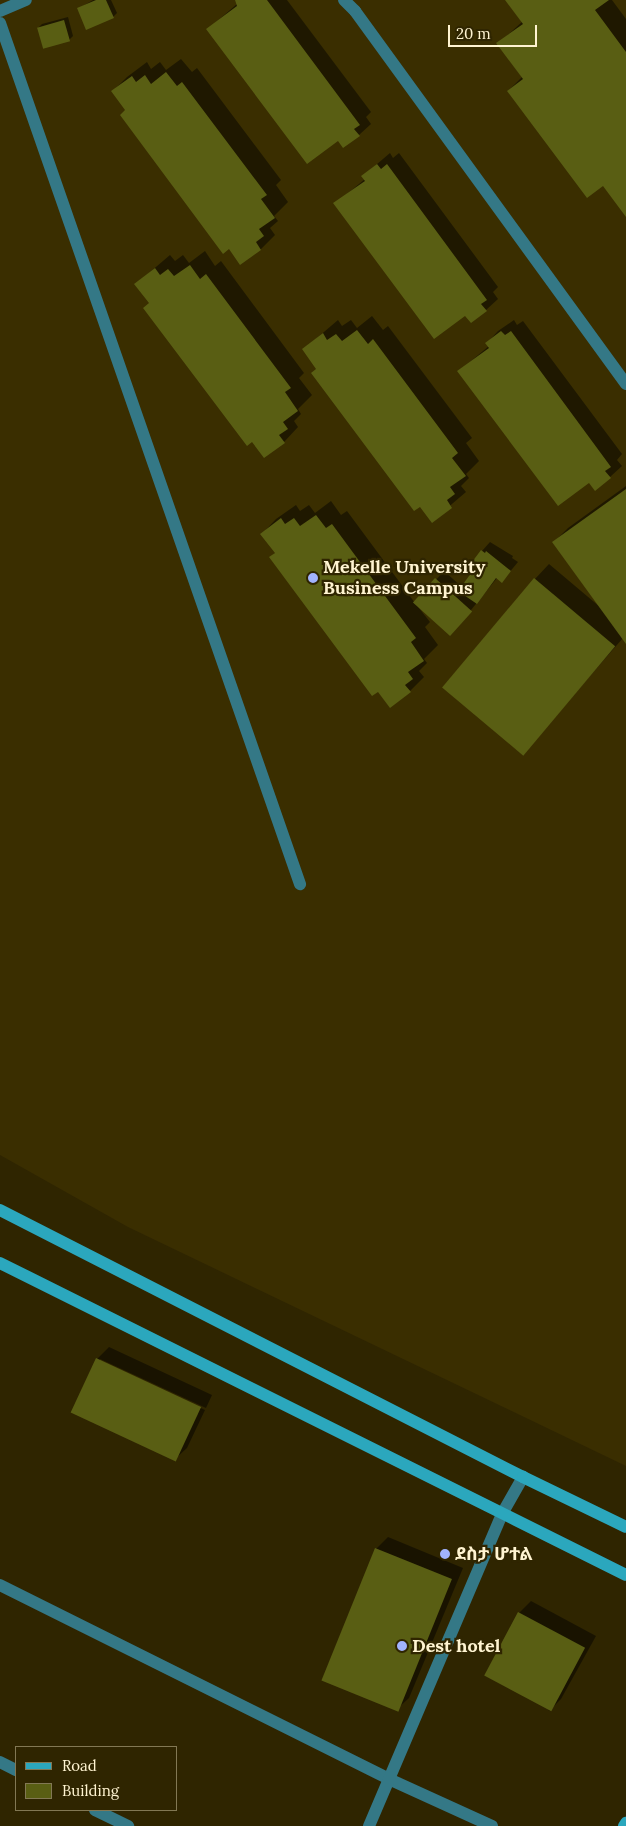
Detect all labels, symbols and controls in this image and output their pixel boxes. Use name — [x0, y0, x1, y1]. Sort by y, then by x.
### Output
scale bar — [451, 15, 540, 47]
text: 20 m — [456, 24, 491, 43]
place label: Mekelle University Business Campus — [323, 557, 485, 600]
marker: Mekelle University Business Campus — [307, 572, 319, 584]
place label: ደስታ ሆተል — [455, 1543, 533, 1565]
marker: ደስታ ሆተል — [439, 1548, 451, 1560]
place label: Dest hotel — [412, 1635, 500, 1657]
marker: Dest hotel — [396, 1640, 408, 1652]
legend — [15, 1746, 178, 1811]
text: Road — [62, 1756, 97, 1775]
text: Building — [62, 1781, 119, 1800]

